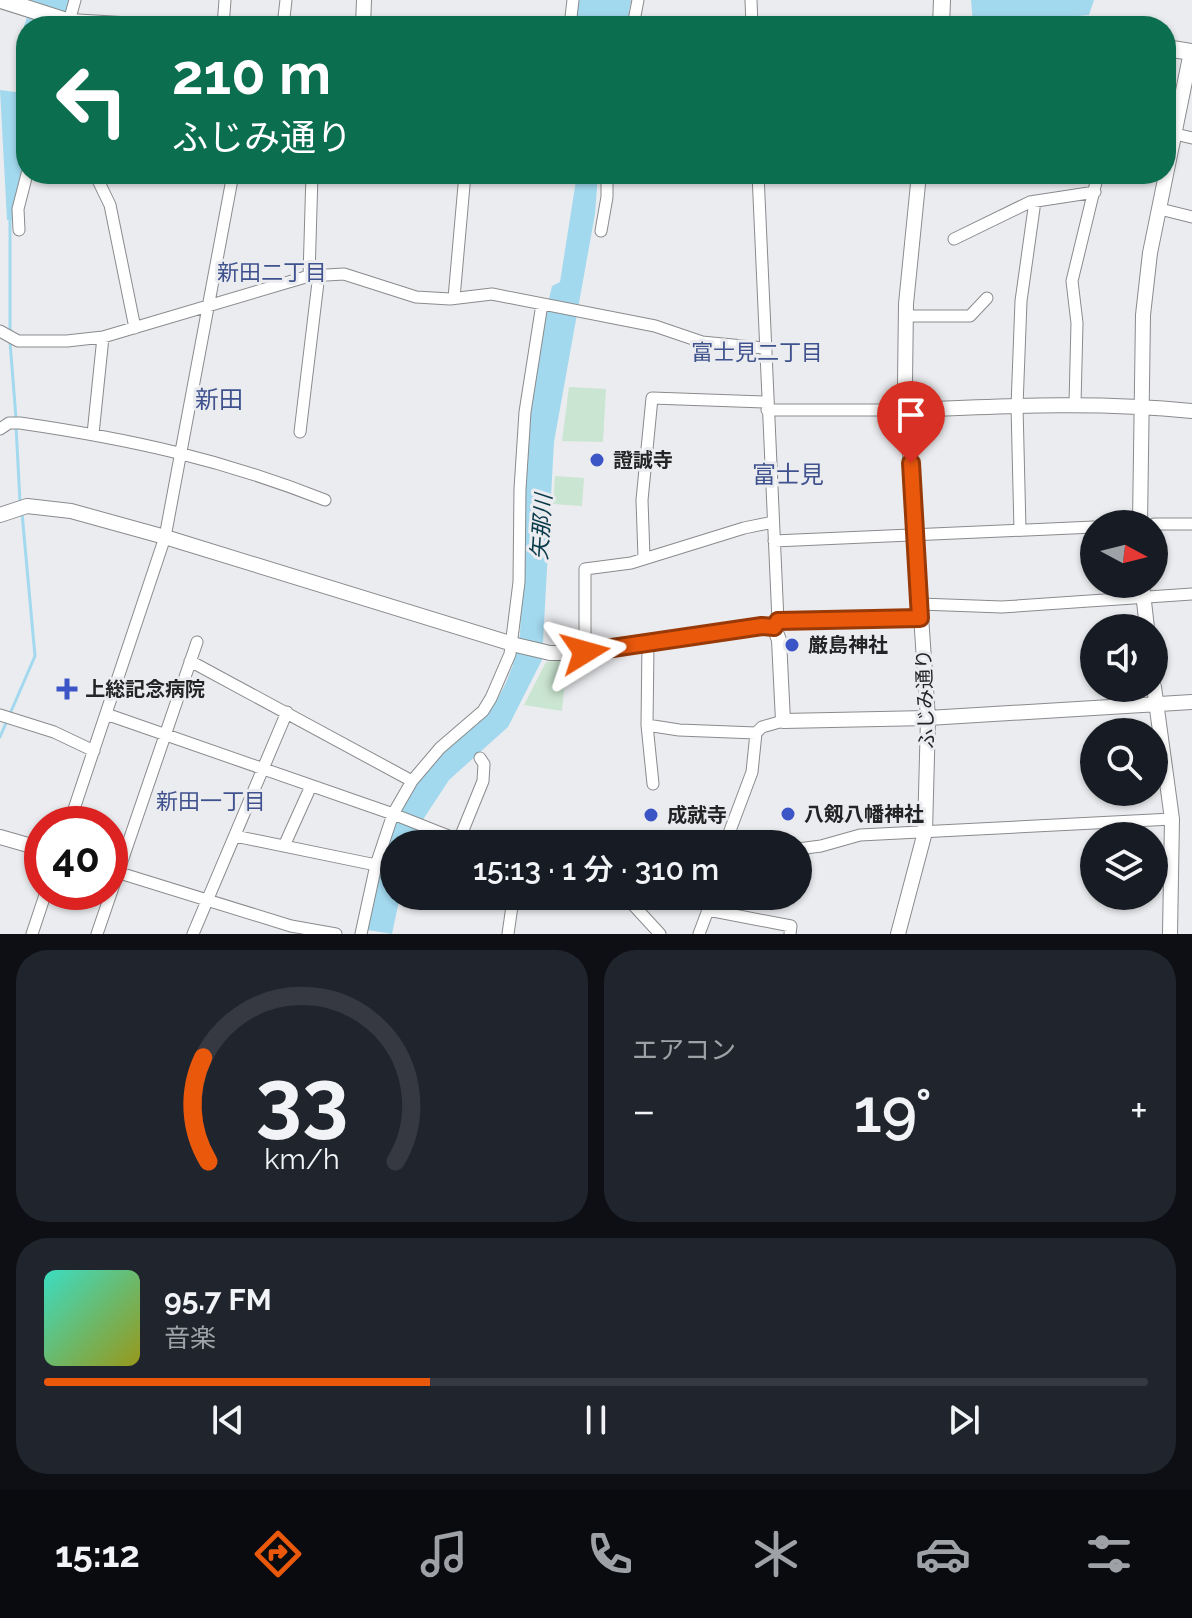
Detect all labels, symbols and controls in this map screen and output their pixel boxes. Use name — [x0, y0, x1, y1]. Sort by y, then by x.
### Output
text: 210 m — [172, 41, 331, 107]
icon: left — [40, 48, 144, 152]
text: ふじみ通り — [172, 116, 352, 158]
district label: 新田二丁目 — [217, 259, 327, 285]
district label: 富士見二丁目 — [691, 339, 823, 365]
pin — [877, 381, 945, 463]
district label: 新田 — [195, 385, 243, 414]
icon: arrive — [889, 393, 933, 437]
place label: 證誠寺 — [613, 448, 673, 472]
marker: 證誠寺 — [588, 451, 606, 469]
district label: 富士見 — [752, 460, 824, 489]
water label: 矢那川 — [526, 491, 556, 561]
north arrow — [1080, 510, 1168, 598]
map controls — [1080, 510, 1168, 910]
position arrow — [543, 610, 627, 694]
button: sound — [1080, 614, 1168, 702]
place label: 厳島神社 — [808, 633, 888, 657]
marker: 厳島神社 — [783, 636, 801, 654]
street label: ふじみ通り — [911, 649, 939, 749]
place label: 上総記念病院 — [85, 677, 205, 701]
marker: 上総記念病院 — [56, 678, 78, 700]
button: search — [1080, 718, 1168, 806]
district label: 新田一丁目 — [156, 788, 266, 814]
place label: 八剱八幡神社 — [804, 802, 924, 826]
place label: 成就寺 — [667, 803, 727, 827]
marker: 八剱八幡神社 — [779, 805, 797, 823]
speed limit sign: 40 — [24, 806, 128, 910]
marker: 成就寺 — [642, 806, 660, 824]
button: layers — [1080, 822, 1168, 910]
text: 15:13 · 1 分 · 310 m — [473, 852, 719, 887]
text: エアコン — [632, 1035, 736, 1065]
text: 33 — [256, 1050, 348, 1147]
text: 19° — [853, 1076, 932, 1146]
text: − — [632, 1085, 656, 1136]
text: + — [1130, 1085, 1148, 1136]
text: km/h — [264, 1142, 340, 1176]
text: 95.7 FM — [164, 1282, 272, 1317]
text: 音楽 — [164, 1323, 216, 1353]
icon: previous — [206, 1398, 250, 1442]
icon: pause — [574, 1398, 618, 1442]
icon: next — [942, 1398, 986, 1442]
icon: directions — [250, 1526, 306, 1582]
icon: music — [416, 1526, 472, 1582]
icon: phone — [582, 1526, 638, 1582]
icon: climate — [748, 1526, 804, 1582]
icon: car — [915, 1526, 971, 1582]
icon: filters — [1081, 1526, 1137, 1582]
text: 15:12 — [55, 1533, 140, 1575]

